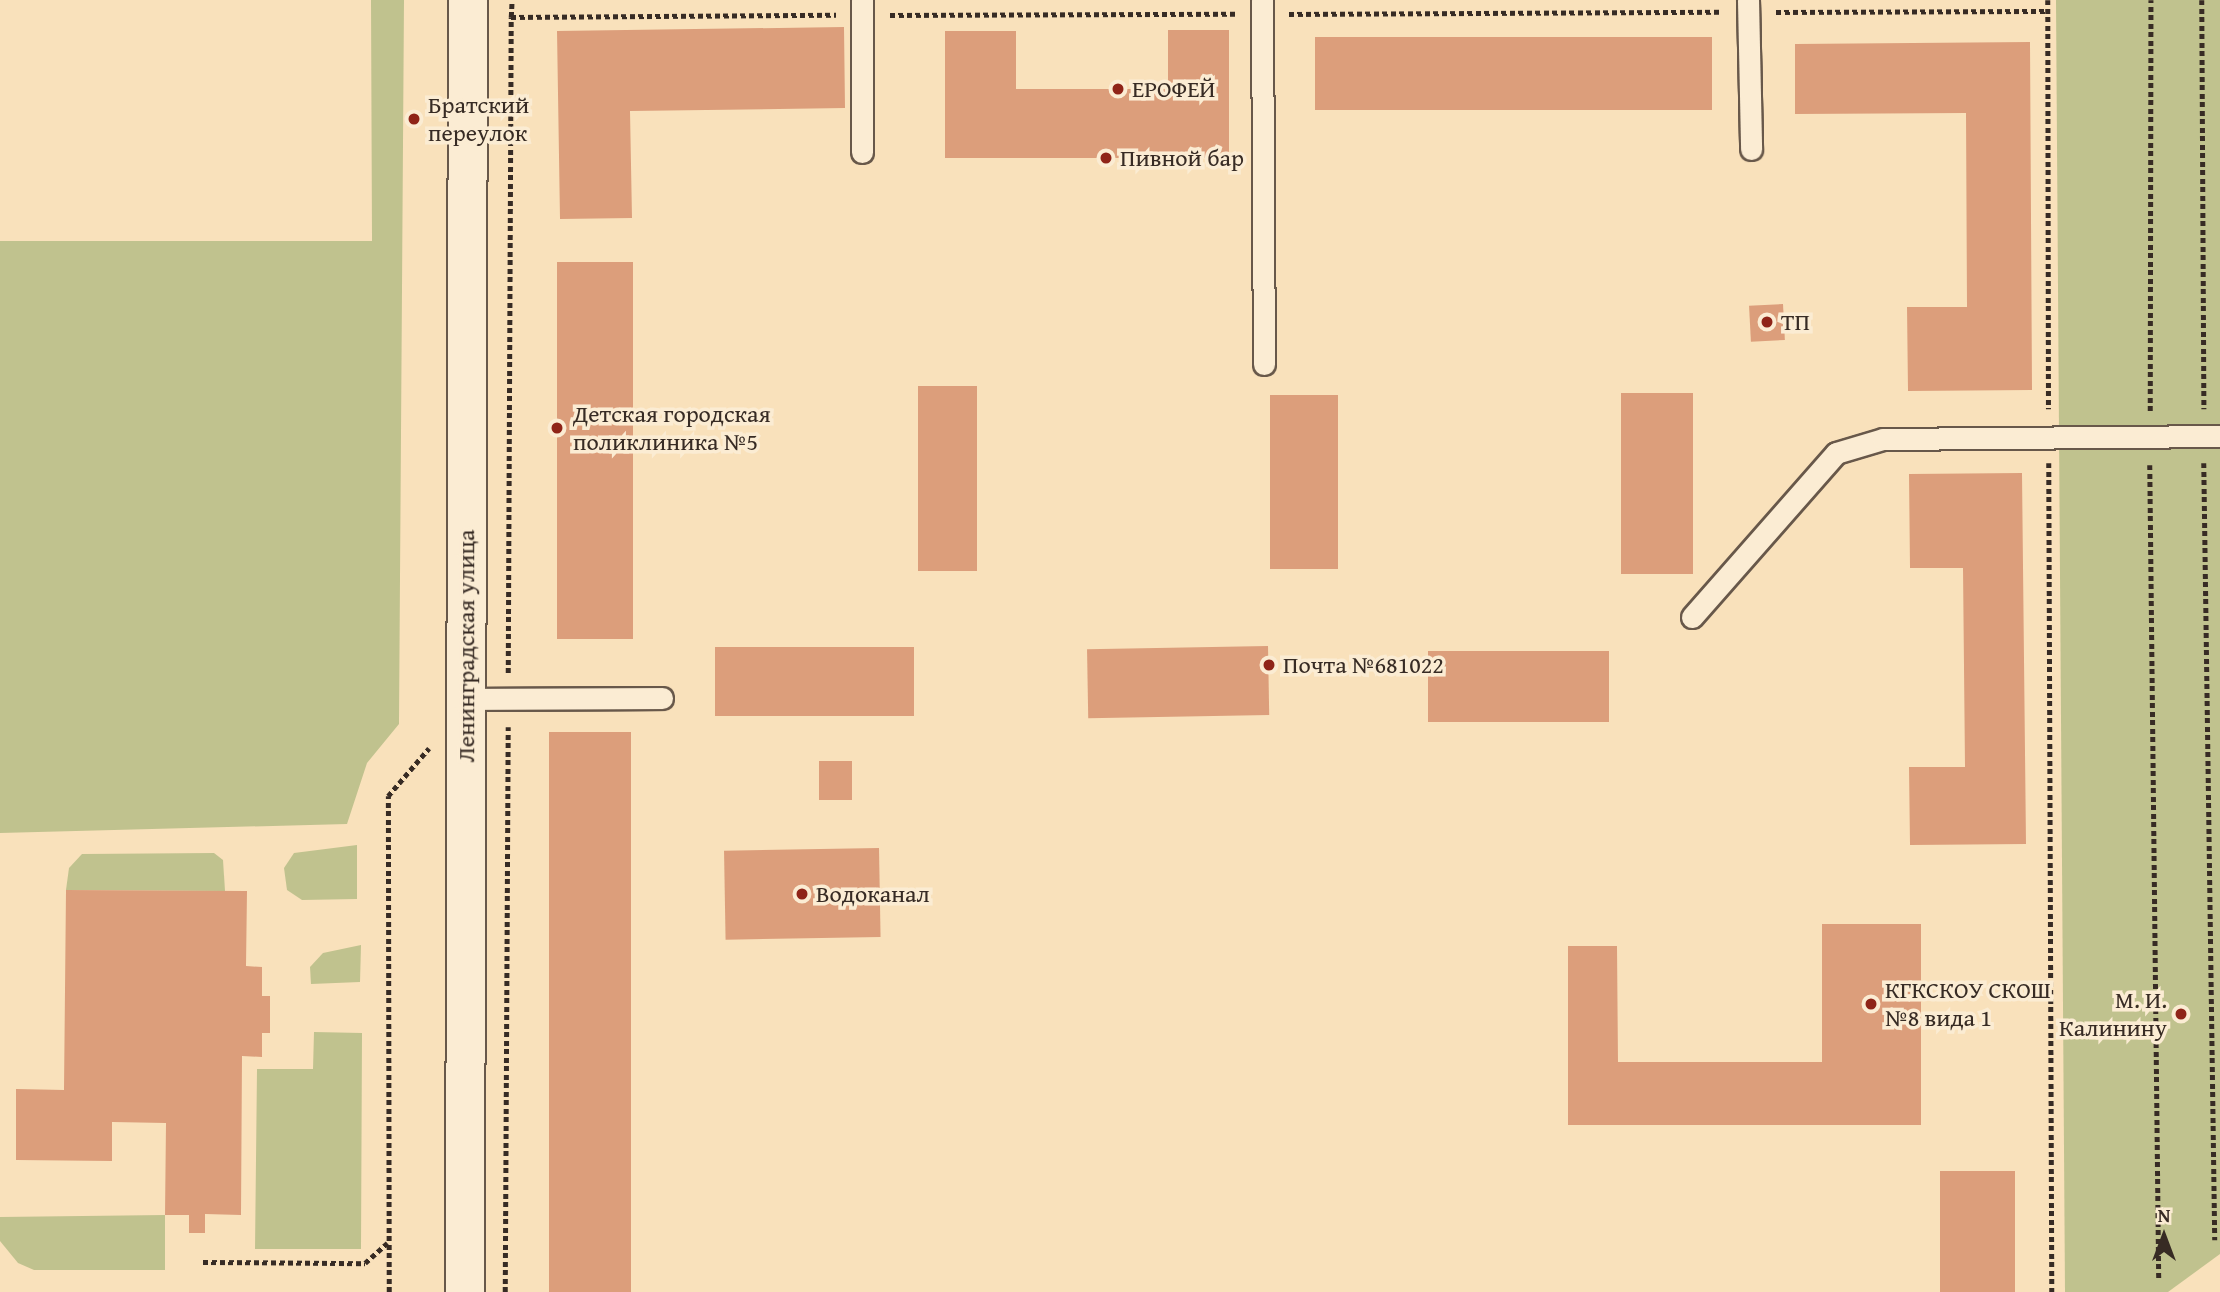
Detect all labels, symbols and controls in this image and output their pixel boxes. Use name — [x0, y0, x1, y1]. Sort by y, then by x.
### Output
place label: ЕРОФЕЙ — [1132, 75, 1216, 103]
marker: ЕРОФЕЙ — [1110, 81, 1126, 97]
place label: Братский переулок — [428, 91, 529, 147]
marker: Братский переулок — [406, 111, 422, 127]
place label: Пивной бар — [1120, 144, 1244, 172]
marker: Пивной бар — [1098, 150, 1114, 166]
place label: ТП — [1781, 308, 1810, 336]
marker: ТП — [1759, 314, 1775, 330]
place label: Детская городская поликлиника №5 — [573, 400, 771, 456]
marker: Детская городская поликлиника №5 — [547, 418, 567, 438]
street label: Ленинградская улица — [452, 529, 480, 763]
place label: Почта №681022 — [1283, 651, 1444, 679]
marker: Почта №681022 — [1261, 657, 1277, 673]
place label: Водоканал — [816, 880, 930, 908]
marker: Водоканал — [794, 886, 810, 902]
place label: КГКСКОУ СКОШ №8 вида 1 — [1885, 976, 2051, 1032]
place label: М. И. Калинину — [2059, 986, 2167, 1042]
marker: КГКСКОУ СКОШ №8 вида 1 — [1863, 996, 1879, 1012]
marker: М. И. Калинину — [2173, 1006, 2189, 1022]
north arrow — [2129, 1201, 2199, 1271]
text: N — [2158, 1201, 2170, 1229]

